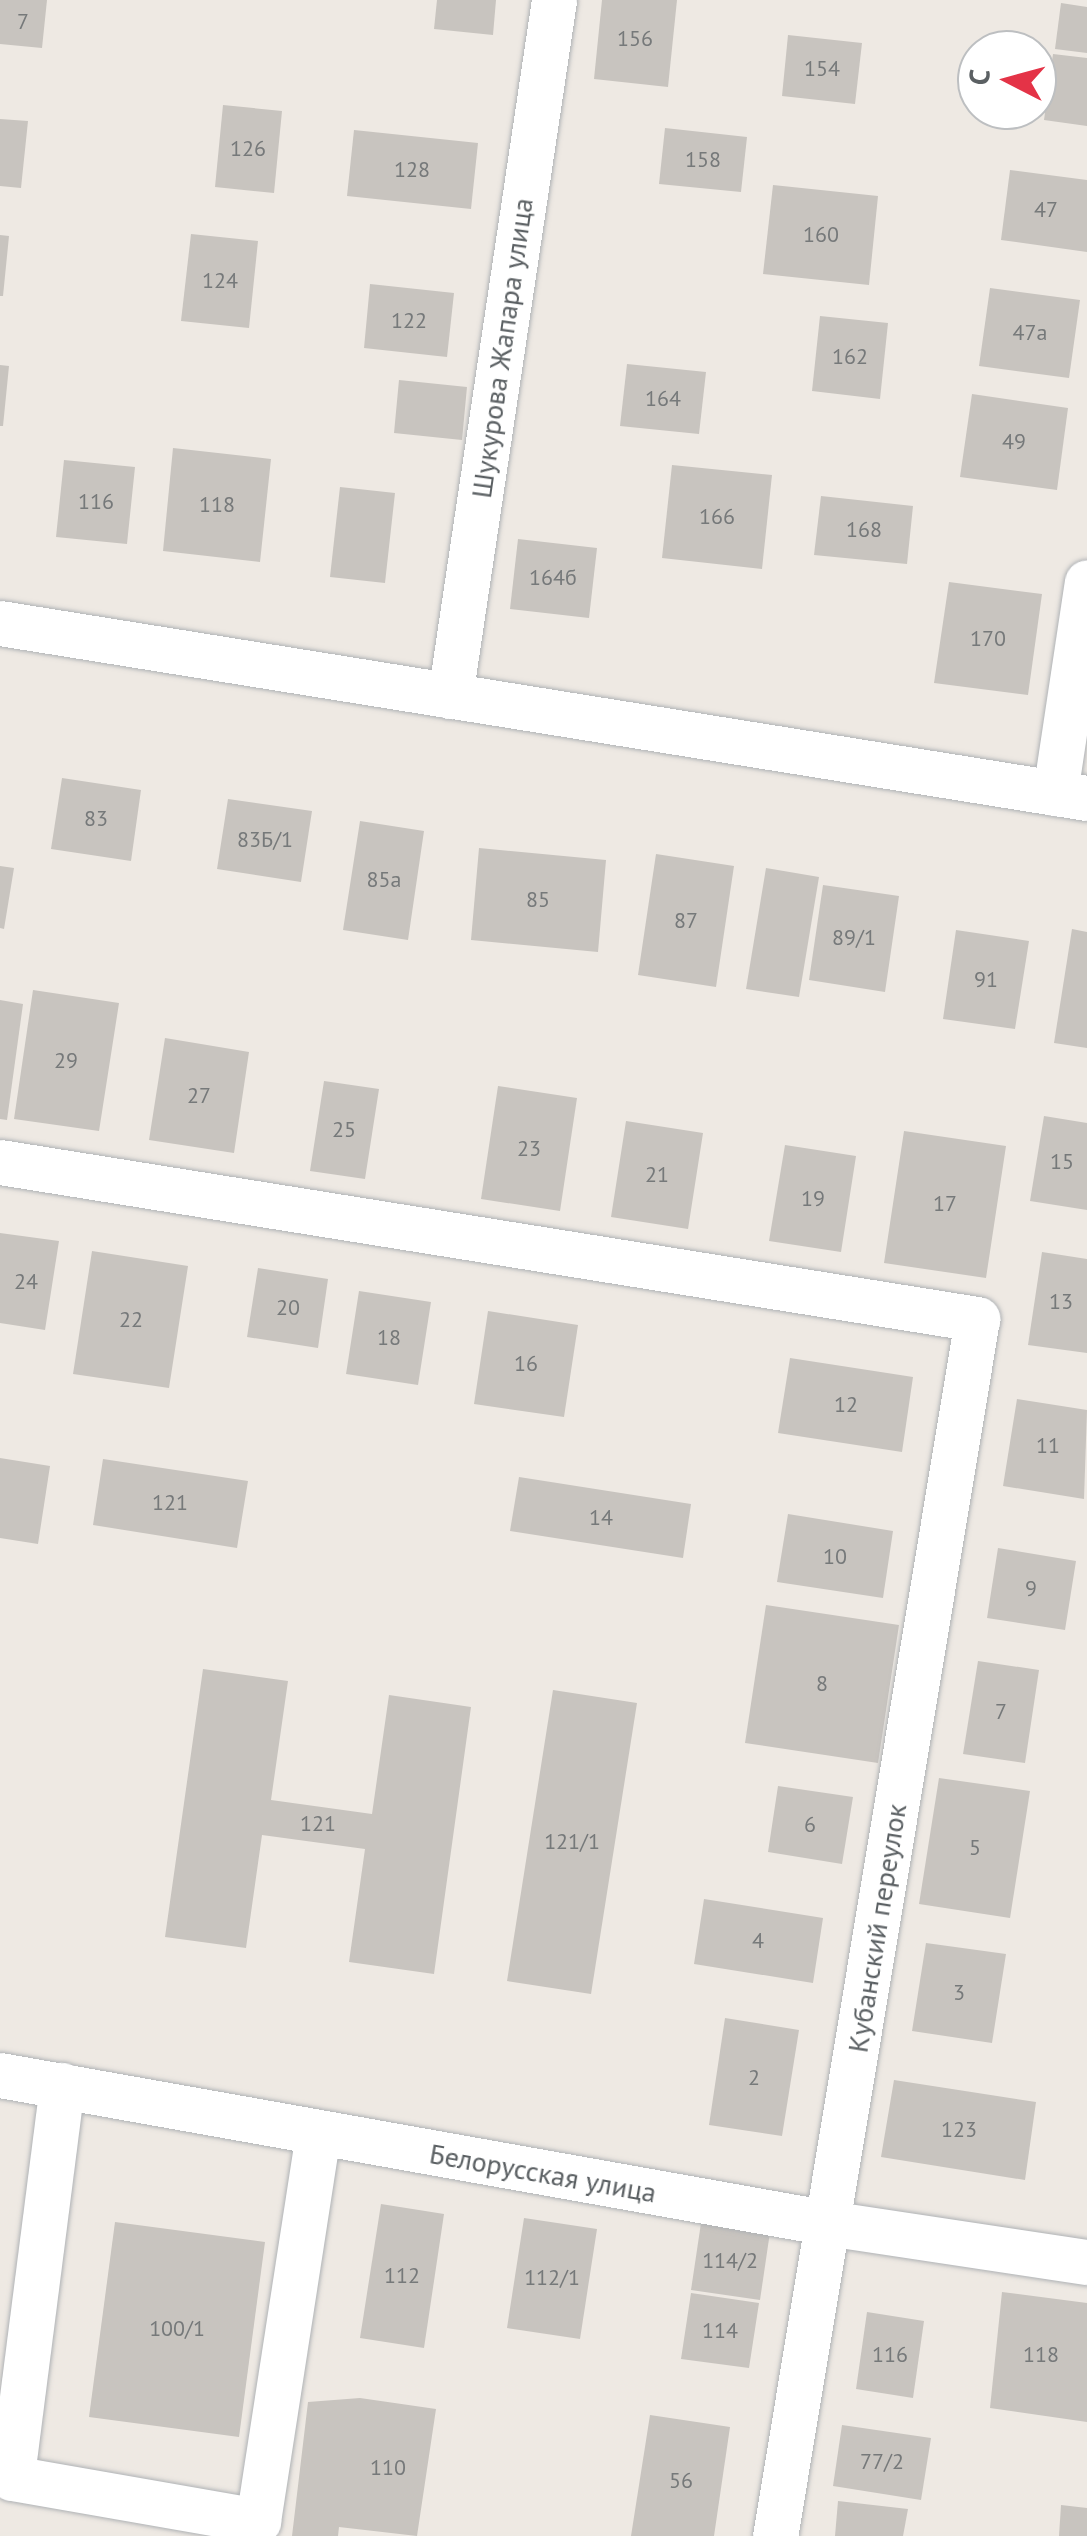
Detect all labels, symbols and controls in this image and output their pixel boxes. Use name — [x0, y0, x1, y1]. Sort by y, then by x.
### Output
house number: 7 — [17, 9, 29, 35]
house number: 156 — [617, 26, 653, 52]
north arrow — [957, 30, 1057, 130]
house number: 154 — [804, 56, 840, 82]
text: С — [959, 67, 998, 87]
house number: 126 — [230, 136, 266, 162]
house number: 158 — [685, 147, 721, 173]
house number: 128 — [394, 157, 430, 183]
street label: Шукурова Жапара улица — [464, 196, 540, 500]
house number: 47 — [1034, 197, 1058, 223]
house number: 160 — [803, 222, 839, 248]
house number: 124 — [202, 268, 238, 294]
house number: 122 — [391, 308, 427, 334]
house number: 47а — [1013, 320, 1047, 346]
house number: 162 — [832, 344, 868, 370]
house number: 164 — [645, 386, 681, 412]
house number: 49 — [1002, 429, 1026, 455]
house number: 116 — [78, 489, 114, 515]
house number: 118 — [199, 492, 235, 518]
house number: 166 — [699, 504, 735, 530]
house number: 168 — [846, 517, 882, 543]
house number: 164б — [529, 565, 577, 591]
house number: 170 — [970, 626, 1006, 652]
house number: 83 — [84, 806, 108, 832]
house number: 83Б/1 — [237, 827, 293, 853]
house number: 85а — [367, 867, 401, 893]
house number: 85 — [526, 887, 550, 913]
house number: 87 — [674, 908, 698, 934]
house number: 89/1 — [832, 925, 876, 951]
house number: 91 — [974, 967, 998, 993]
house number: 29 — [54, 1048, 78, 1074]
house number: 27 — [187, 1083, 211, 1109]
house number: 25 — [332, 1117, 356, 1143]
house number: 23 — [517, 1136, 541, 1162]
house number: 15 — [1050, 1149, 1074, 1175]
house number: 21 — [645, 1162, 669, 1188]
house number: 19 — [801, 1186, 825, 1212]
house number: 17 — [933, 1191, 957, 1217]
house number: 24 — [14, 1269, 38, 1295]
house number: 13 — [1049, 1289, 1073, 1315]
house number: 20 — [276, 1295, 300, 1321]
house number: 22 — [119, 1307, 143, 1333]
house number: 18 — [377, 1325, 401, 1351]
house number: 16 — [514, 1351, 538, 1377]
house number: 12 — [834, 1392, 858, 1418]
house number: 11 — [1036, 1433, 1060, 1459]
house number: 121 — [152, 1490, 188, 1516]
house number: 14 — [589, 1505, 613, 1531]
house number: 10 — [823, 1544, 847, 1570]
house number: 9 — [1025, 1576, 1037, 1602]
house number: 8 — [816, 1671, 828, 1697]
house number: 7 — [995, 1699, 1007, 1725]
street label: Кубанский переулок — [841, 1801, 913, 2055]
house number: 121 — [300, 1811, 336, 1837]
house number: 6 — [804, 1812, 816, 1838]
house number: 121/1 — [544, 1829, 600, 1855]
house number: 5 — [969, 1835, 981, 1861]
house number: 4 — [752, 1928, 764, 1954]
house number: 3 — [953, 1980, 965, 2006]
house number: 2 — [748, 2065, 760, 2091]
house number: 123 — [941, 2117, 977, 2143]
street label: Белорусская улица — [427, 2137, 659, 2209]
house number: 114/2 — [702, 2248, 758, 2274]
house number: 112 — [384, 2263, 420, 2289]
house number: 112/1 — [524, 2265, 580, 2291]
house number: 100/1 — [149, 2316, 205, 2342]
house number: 114 — [702, 2318, 738, 2344]
house number: 116 — [872, 2342, 908, 2368]
house number: 118 — [1023, 2342, 1059, 2368]
house number: 77/2 — [860, 2449, 904, 2475]
house number: 110 — [370, 2455, 406, 2481]
house number: 56 — [669, 2468, 693, 2494]

